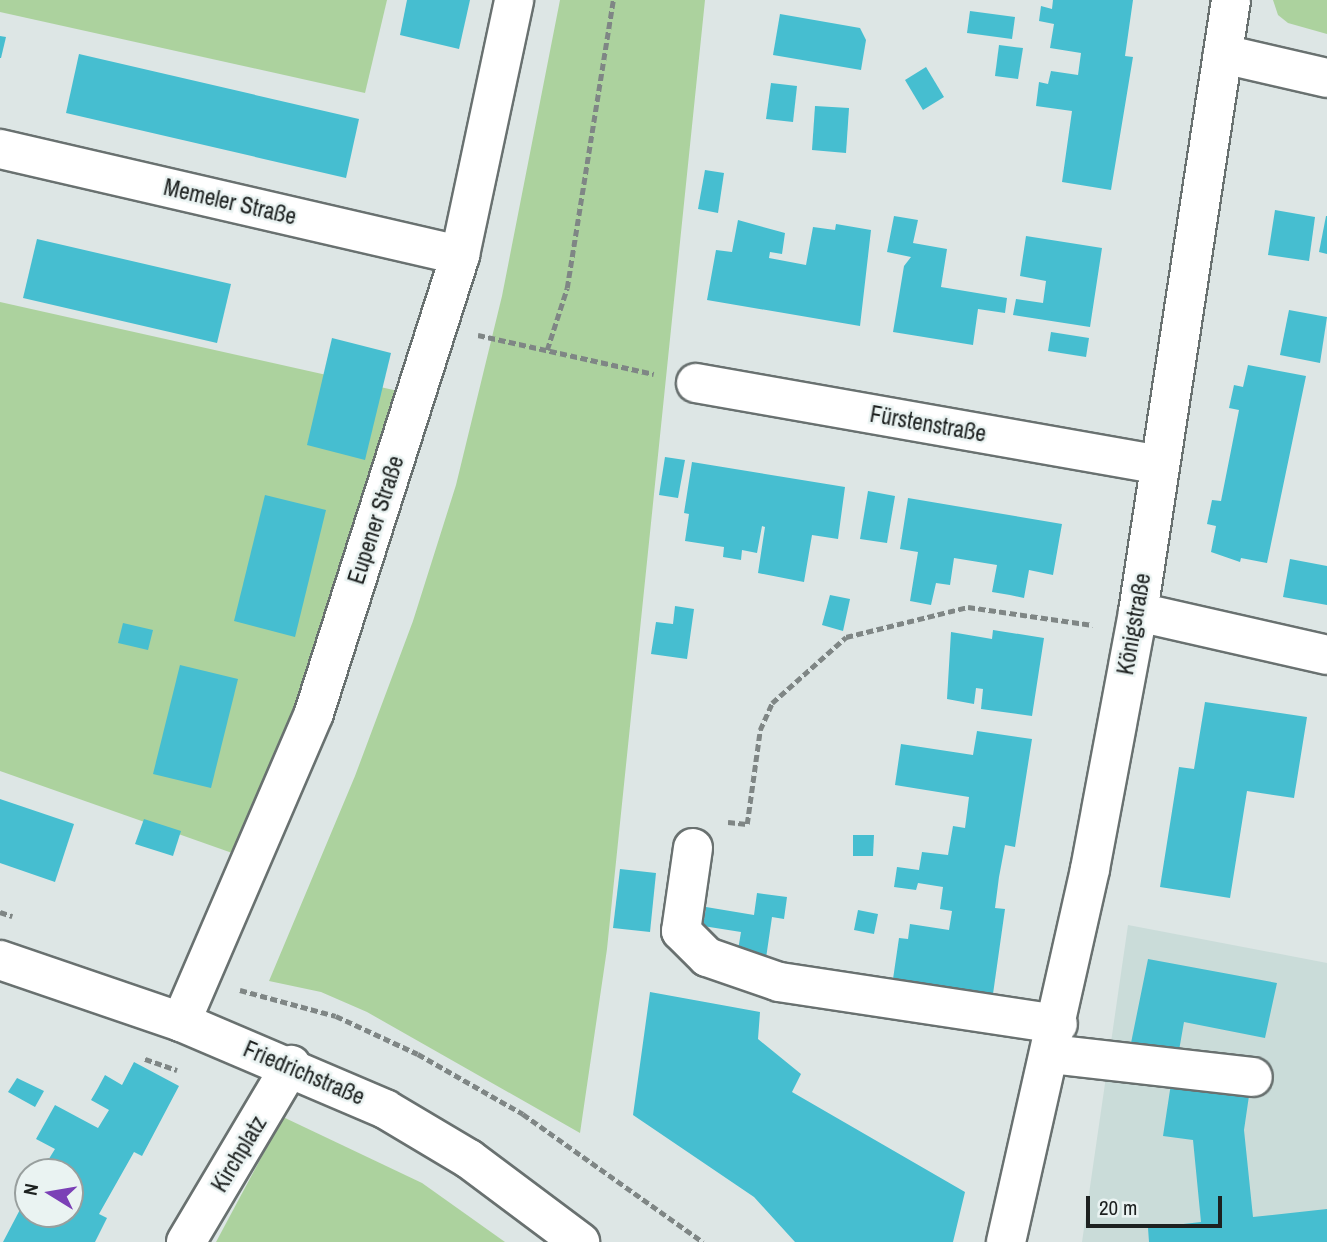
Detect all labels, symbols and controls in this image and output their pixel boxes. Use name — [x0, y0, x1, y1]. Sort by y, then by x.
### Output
street label: Memeler Straße — [161, 173, 299, 231]
street label: Fürstenstraße — [868, 400, 988, 448]
street label: Eupener Straße — [342, 452, 410, 588]
street label: Königstraße — [1111, 571, 1157, 677]
street label: Friedrichstraße — [239, 1035, 369, 1111]
street label: Kirchplatz — [206, 1111, 272, 1197]
north arrow — [14, 1158, 84, 1228]
text: N — [17, 1181, 44, 1197]
scale bar — [1089, 1182, 1226, 1226]
text: 20 m — [1099, 1193, 1137, 1222]

